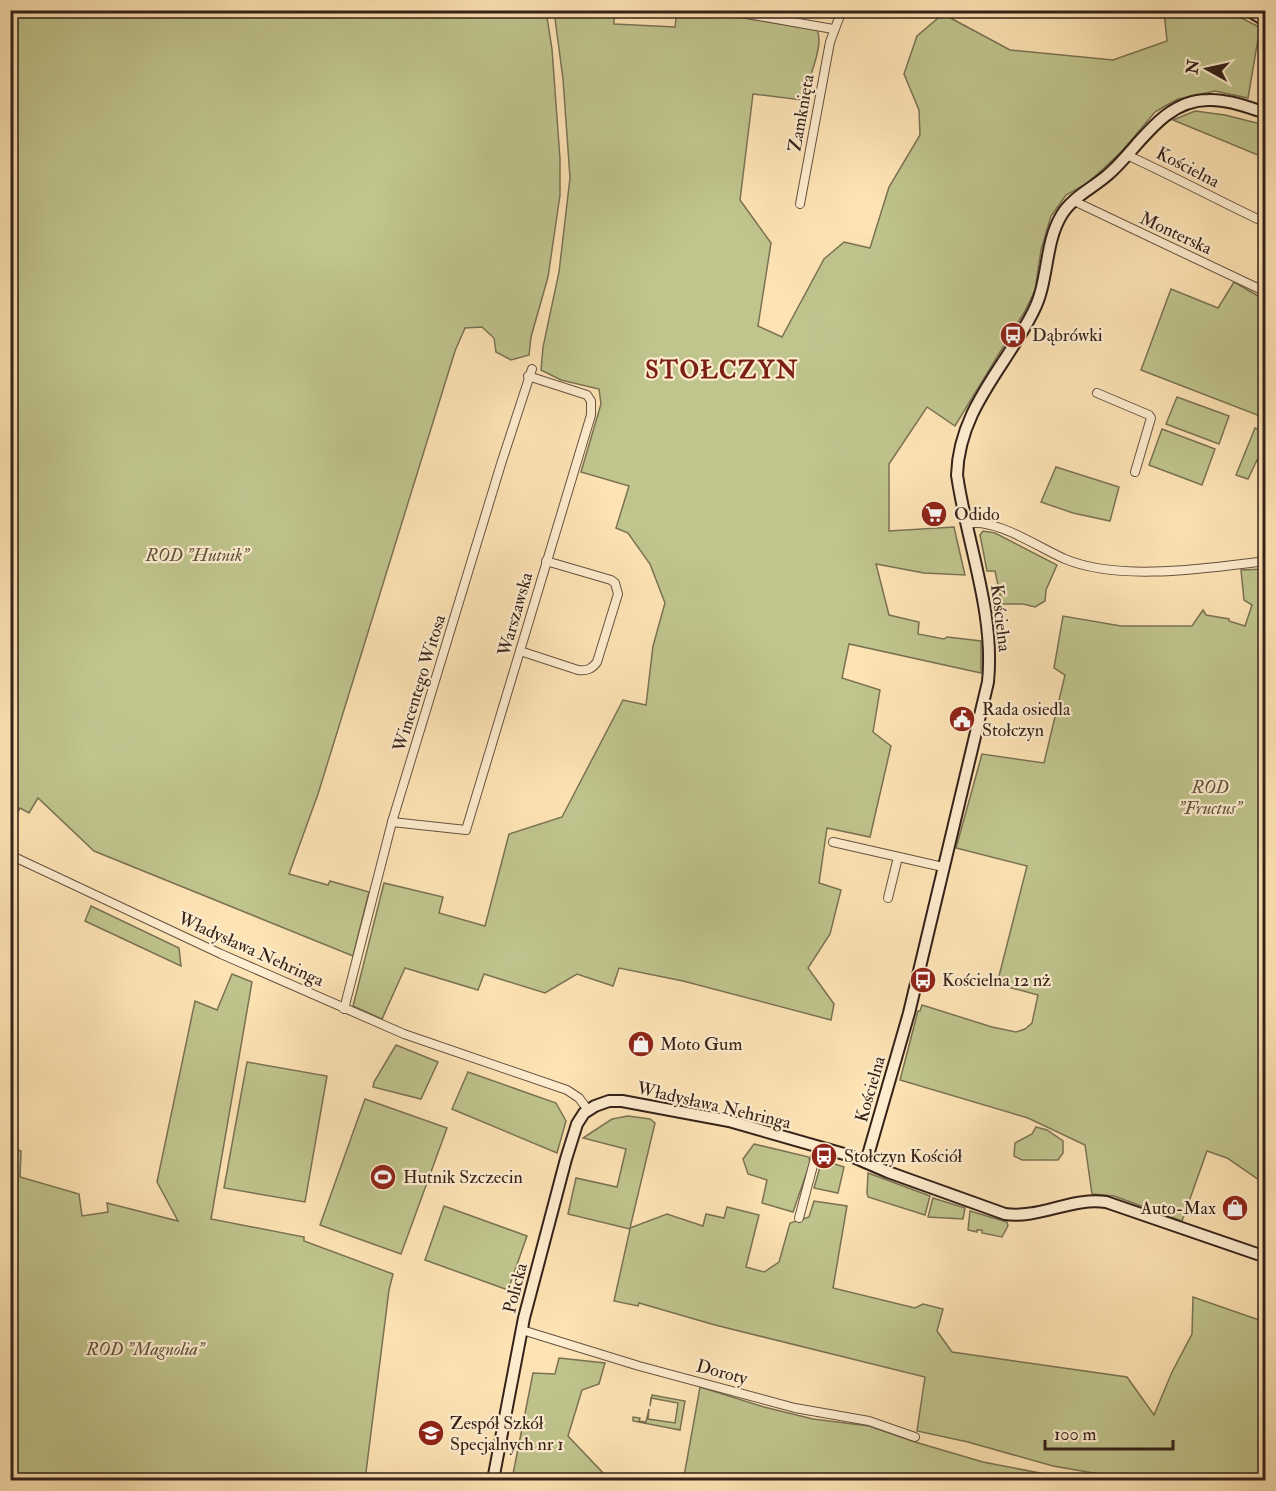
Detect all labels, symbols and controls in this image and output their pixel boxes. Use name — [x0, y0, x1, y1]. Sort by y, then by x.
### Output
north arrow — [1177, 39, 1237, 99]
text: N — [1182, 58, 1204, 77]
street label: Zamknięta — [783, 72, 820, 154]
street label: Kościelna — [1152, 142, 1224, 193]
street label: Monterska — [1136, 207, 1216, 260]
bus stop icon: Dąbrówki — [998, 320, 1028, 350]
place label: Dąbrówki — [1032, 324, 1103, 347]
district label: STOŁCZYN — [645, 355, 799, 386]
supermarket icon: Odido — [919, 499, 949, 529]
place label: Odido — [954, 503, 1000, 526]
park label: ROD "Hutnik" — [145, 544, 250, 567]
street label: Warszawska — [492, 569, 539, 660]
street label: Kościelna — [985, 583, 1016, 654]
street label: Wincentego Witosa — [387, 611, 451, 755]
place label: Rada osiedla Stołczyn — [982, 698, 1071, 742]
public building icon: Rada osiedla Stołczyn — [947, 704, 977, 734]
park label: ROD "Fructus" — [1178, 776, 1243, 820]
street label: Władysława Nehringa — [173, 907, 328, 992]
bus stop icon: Kościelna 12 nż — [908, 965, 938, 995]
place label: Kościelna 12 nż — [942, 969, 1051, 992]
shop icon: Moto Gum — [626, 1029, 656, 1059]
place label: Moto Gum — [660, 1033, 742, 1056]
street label: Kościelna — [850, 1053, 891, 1125]
street label: Władysława Nehringa — [634, 1076, 794, 1135]
bus stop icon: Stołczyn Kościół — [809, 1141, 839, 1171]
place label: Stołczyn Kościół — [844, 1145, 962, 1168]
sports icon: Hutnik Szczecin — [368, 1162, 398, 1192]
place label: Hutnik Szczecin — [403, 1166, 523, 1189]
shop icon: Auto-Max — [1220, 1193, 1250, 1223]
place label: Auto-Max — [1140, 1197, 1216, 1220]
street label: Policka — [498, 1260, 533, 1316]
park label: ROD "Magnolia" — [85, 1338, 206, 1361]
street label: Doroty — [694, 1355, 751, 1391]
place label: Zespół Szkół Specjalnych nr 1 — [450, 1412, 564, 1456]
scale bar — [1045, 1413, 1172, 1451]
school or university icon: Zespół Szkół Specjalnych nr 1 — [416, 1418, 446, 1448]
text: 100 m — [1054, 1423, 1097, 1446]

